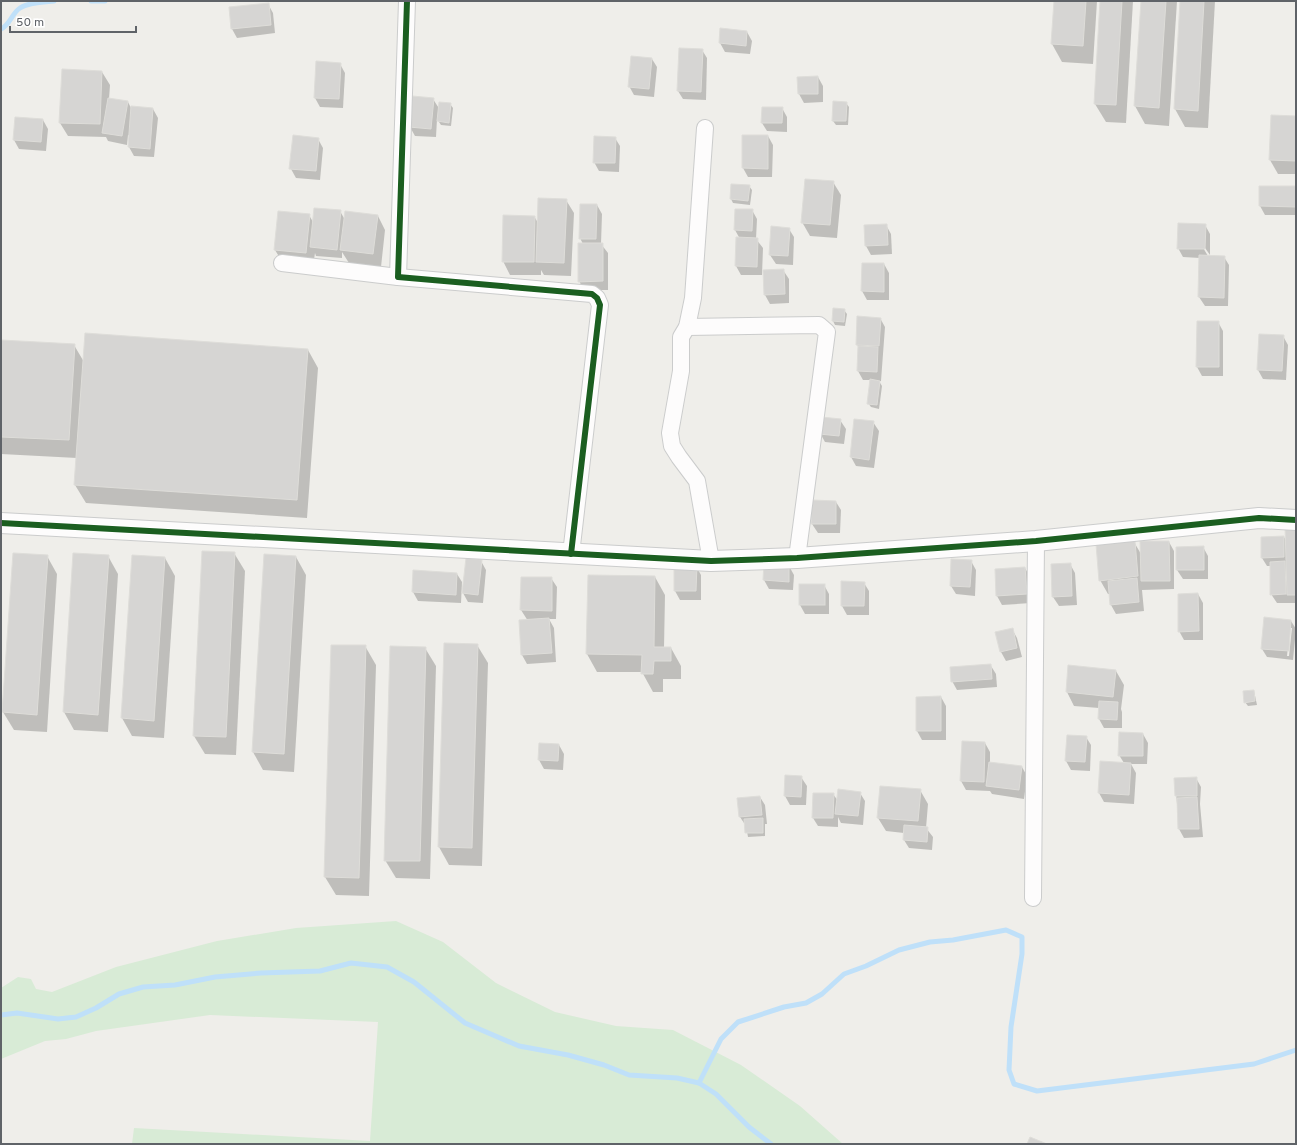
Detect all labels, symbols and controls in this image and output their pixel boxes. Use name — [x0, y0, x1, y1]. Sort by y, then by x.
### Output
scale bar — [10, 8, 136, 34]
text: 50 m — [16, 15, 44, 31]

